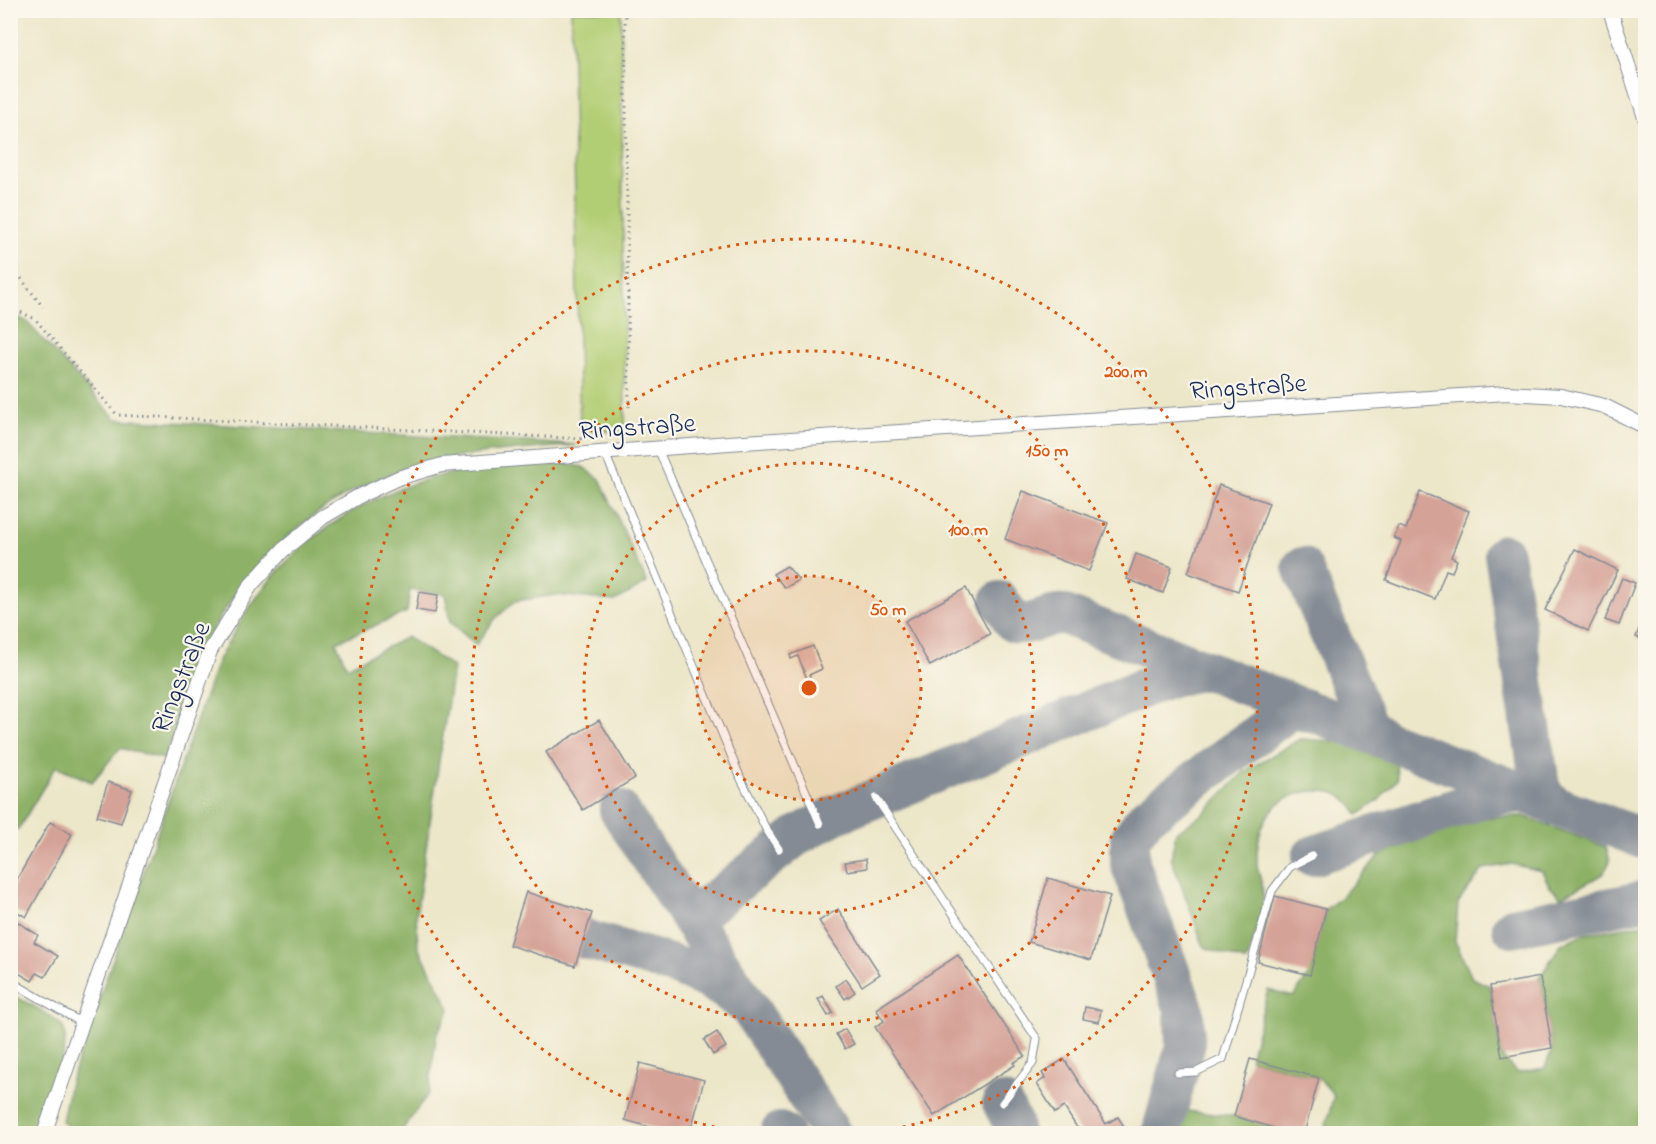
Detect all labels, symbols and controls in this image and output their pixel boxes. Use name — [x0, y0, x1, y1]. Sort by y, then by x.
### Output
text: 200 m — [1104, 360, 1148, 386]
street label: Ringstraße — [1188, 365, 1309, 412]
street label: Ringstraße — [577, 405, 698, 452]
text: 150 m — [1026, 439, 1068, 465]
text: 100 m — [948, 518, 988, 544]
text: 50 m — [870, 598, 906, 624]
street label: Ringstraße — [142, 615, 223, 740]
centre of rings — [799, 678, 819, 698]

